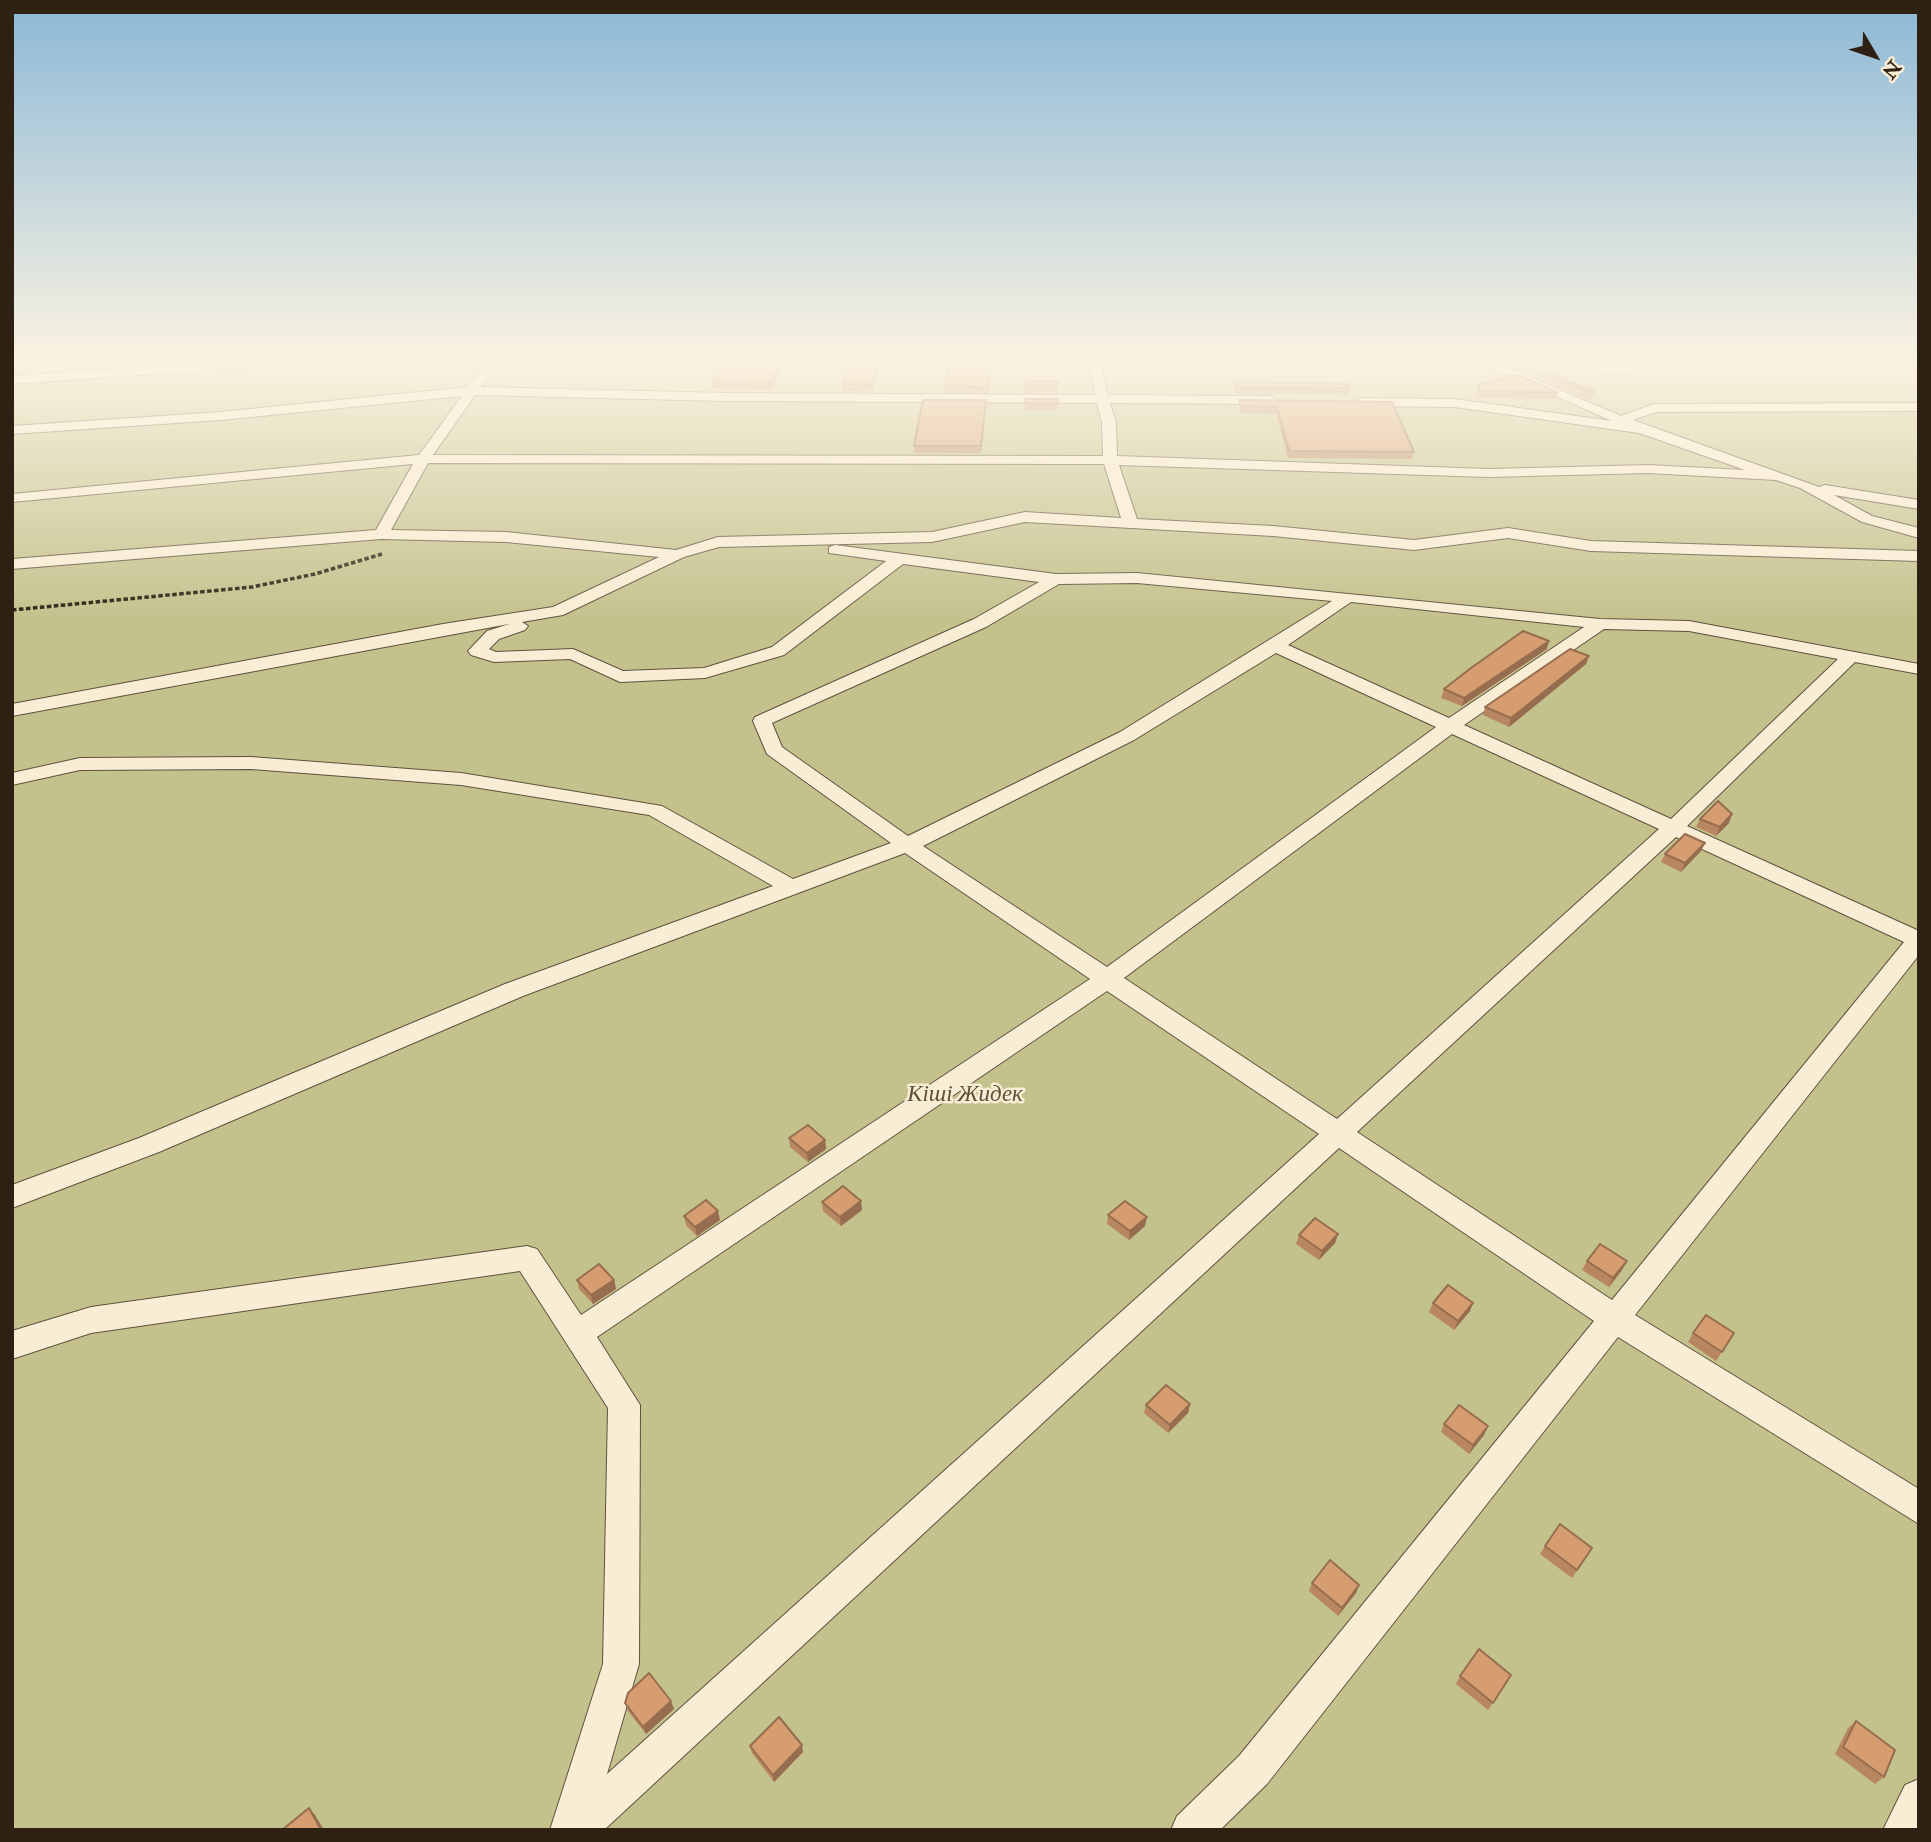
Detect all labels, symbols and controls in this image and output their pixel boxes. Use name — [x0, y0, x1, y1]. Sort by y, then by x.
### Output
north arrow — [1840, 21, 1910, 91]
text: N — [1877, 55, 1906, 83]
park label: Кіші Жидек — [907, 1082, 1023, 1110]

